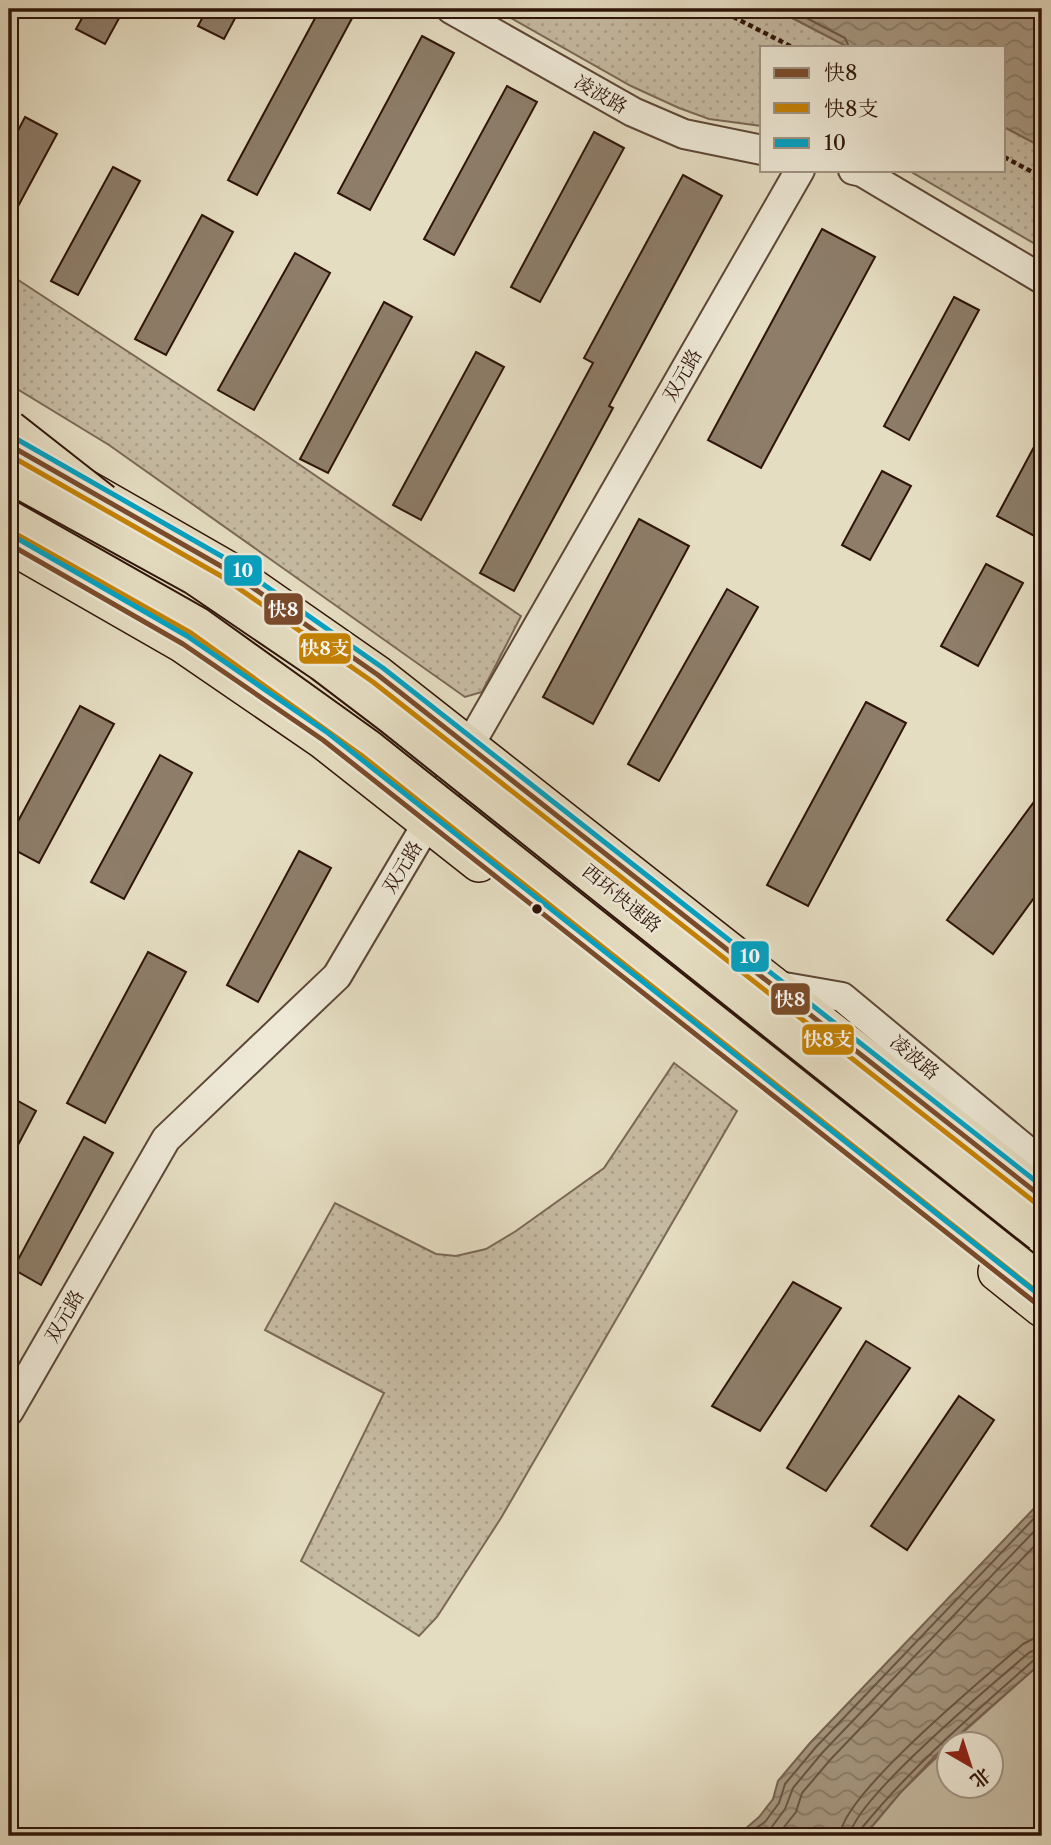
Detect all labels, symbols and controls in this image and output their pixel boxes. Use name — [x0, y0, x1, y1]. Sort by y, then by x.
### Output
legend — [760, 46, 1006, 172]
text: 快8 — [824, 60, 857, 85]
street label: 凌波路 — [570, 70, 631, 119]
text: 快8支 — [824, 96, 878, 121]
text: 10 — [824, 130, 846, 155]
street label: 双元路 — [658, 345, 707, 406]
line badge: 10 — [223, 554, 263, 587]
text: 10 — [233, 559, 253, 582]
line badge: 快8 — [263, 592, 304, 626]
text: 快8 — [268, 598, 298, 621]
line badge: 快8支 — [298, 632, 352, 665]
text: 快8支 — [300, 637, 350, 660]
street label: 双元路 — [378, 837, 427, 898]
street label: 西环快速路 — [578, 860, 666, 937]
unlabelled marker — [530, 902, 544, 916]
line badge: 10 — [730, 940, 770, 973]
text: 10 — [740, 945, 760, 968]
line badge: 快8 — [770, 982, 811, 1016]
text: 快8 — [775, 988, 805, 1011]
line badge: 快8支 — [801, 1023, 855, 1056]
text: 快8支 — [803, 1028, 853, 1051]
street label: 凌波路 — [885, 1030, 944, 1085]
street label: 双元路 — [40, 1286, 89, 1347]
north arrow — [936, 1730, 1006, 1800]
text: 北 — [966, 1763, 995, 1793]

